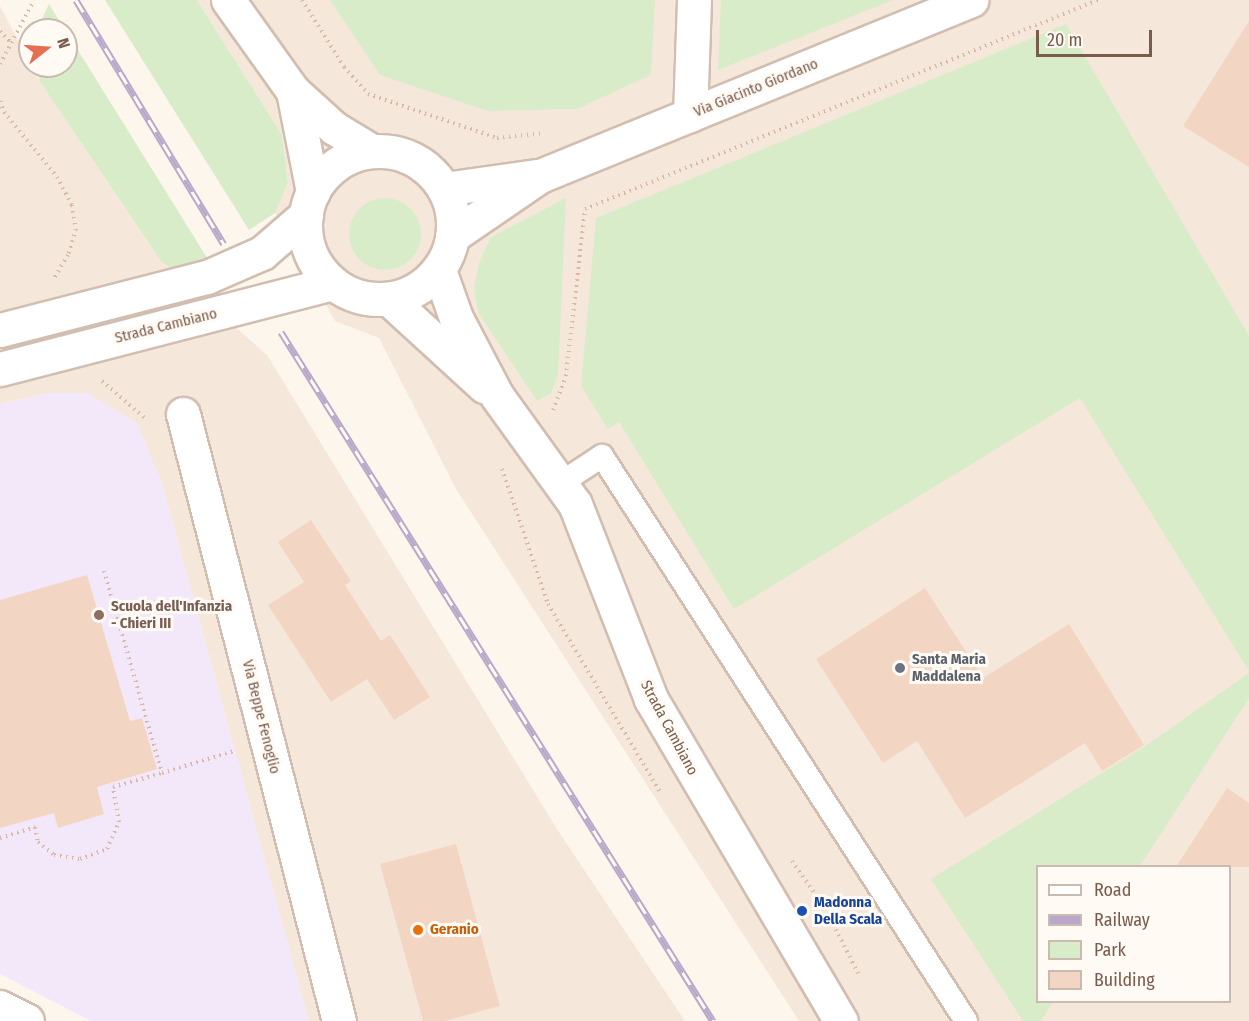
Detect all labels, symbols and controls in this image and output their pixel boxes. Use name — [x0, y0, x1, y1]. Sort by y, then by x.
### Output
north arrow — [18, 18, 78, 78]
scale bar — [1039, 18, 1154, 56]
text: 20 m — [1047, 29, 1082, 51]
text: N — [53, 36, 74, 51]
street label: Via Giacinto Giordano — [691, 55, 821, 121]
street label: Strada Cambiano — [113, 305, 219, 347]
place label: Scuola dell'Infanzia - Chieri III — [111, 597, 232, 632]
marker: Scuola dell'Infanzia - Chieri III — [92, 608, 106, 622]
place label: Santa Maria Maddalena — [912, 650, 986, 685]
street label: Via Beppe Fenoglio — [238, 658, 284, 776]
marker: Santa Maria Maddalena — [893, 661, 907, 675]
street label: Strada Cambiano — [636, 678, 702, 778]
legend — [1036, 865, 1231, 1003]
text: Road — [1094, 879, 1131, 901]
place label: Madonna Della Scala — [814, 893, 882, 928]
marker: Madonna Della Scala — [795, 904, 809, 918]
text: Railway — [1094, 909, 1150, 931]
place label: Geranio — [430, 921, 479, 939]
marker: Geranio — [411, 923, 425, 937]
text: Park — [1094, 939, 1126, 961]
text: Building — [1094, 969, 1155, 991]

